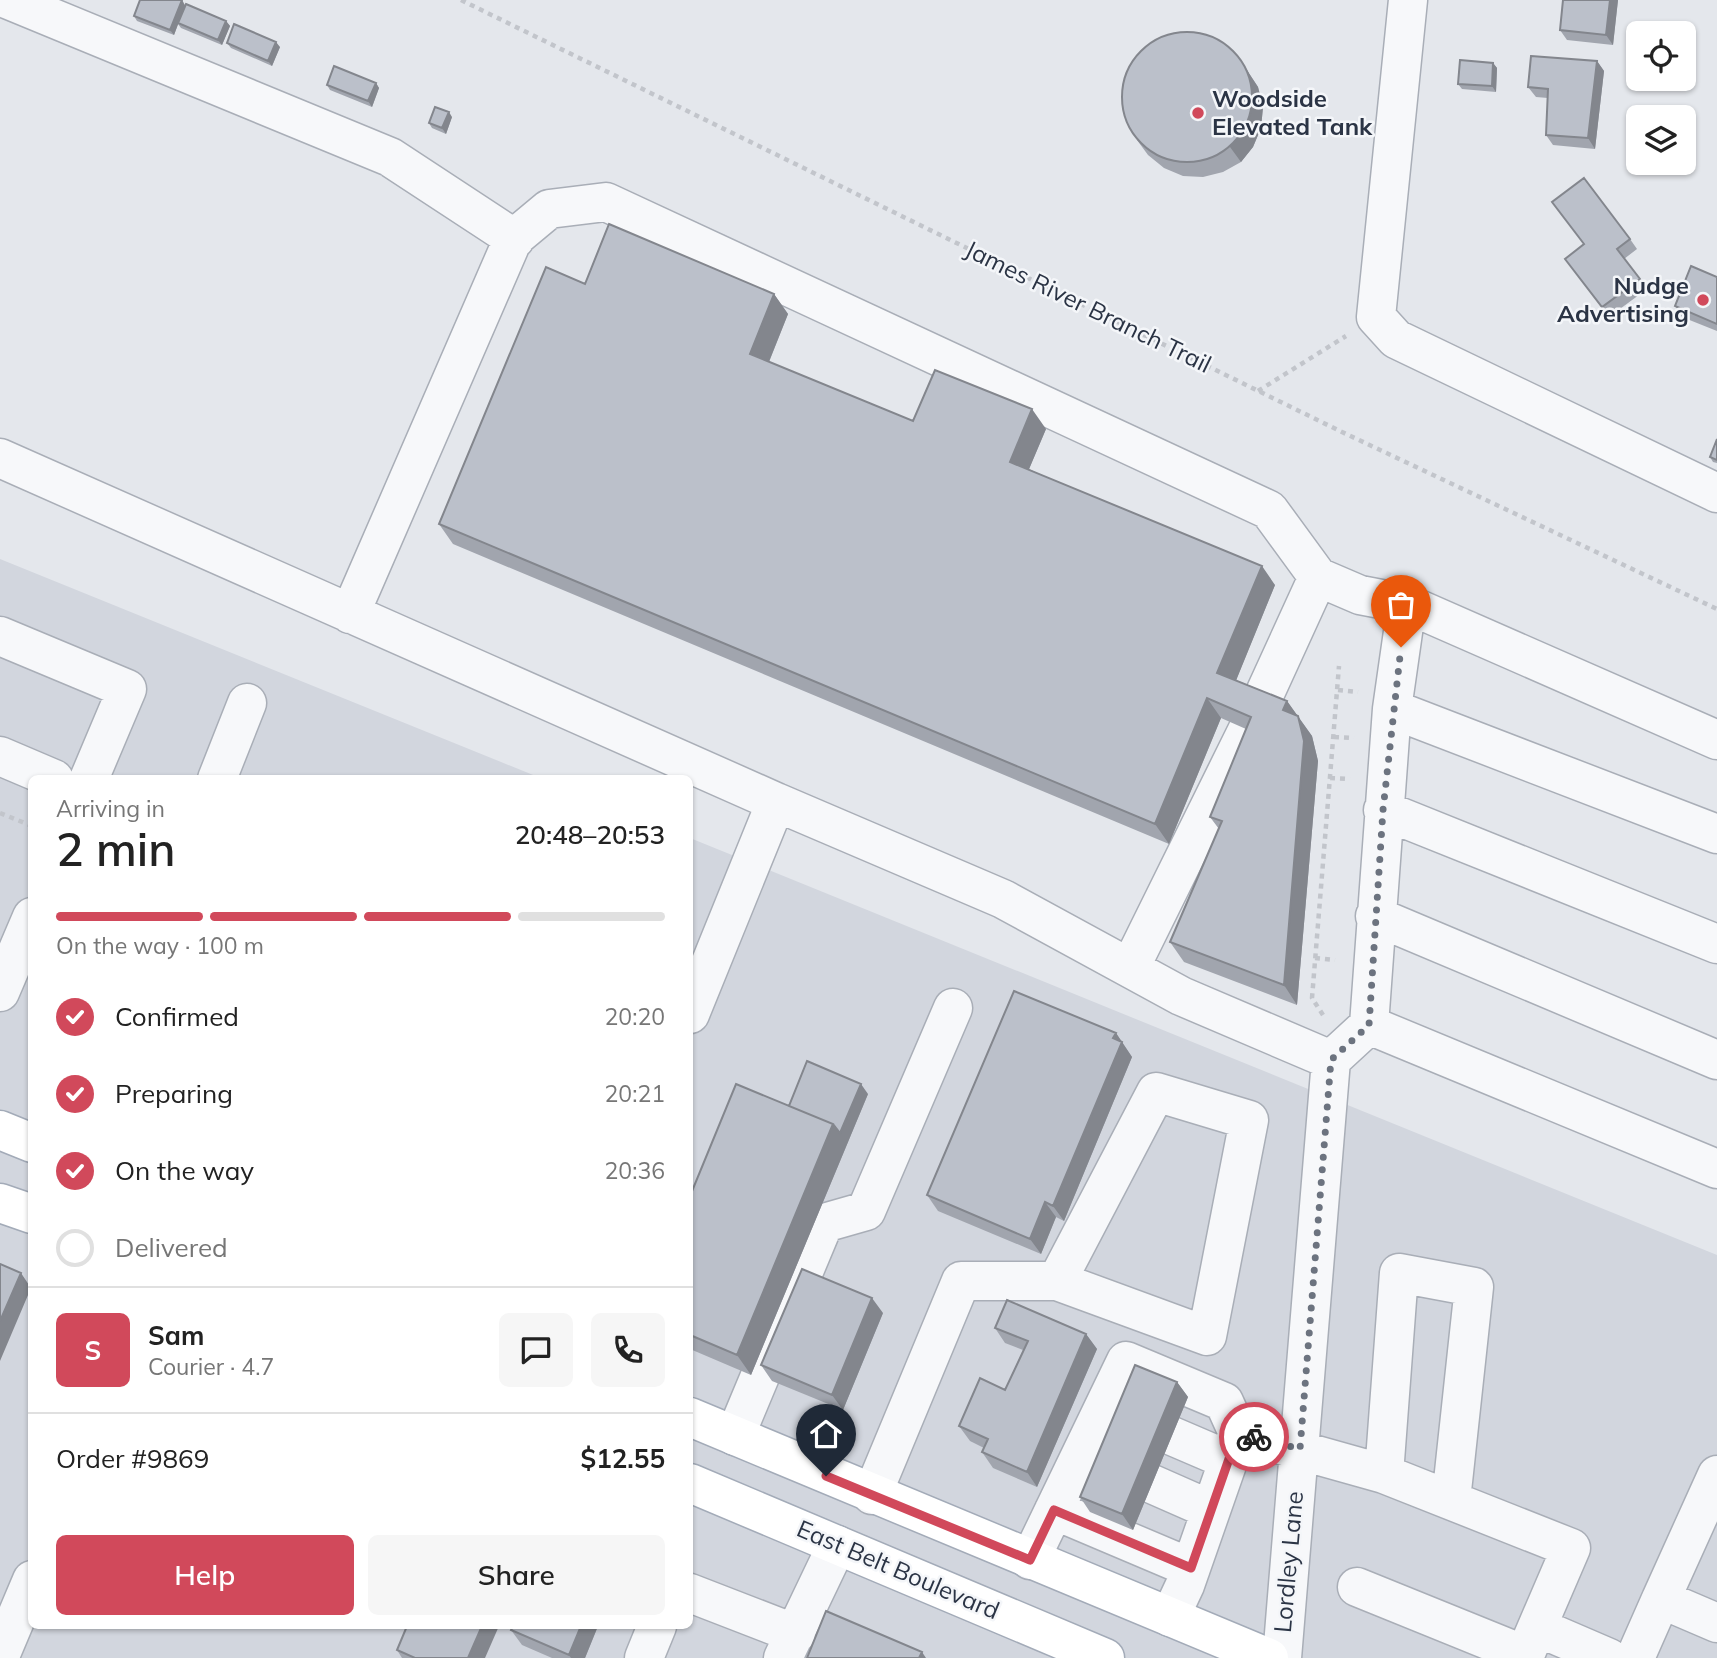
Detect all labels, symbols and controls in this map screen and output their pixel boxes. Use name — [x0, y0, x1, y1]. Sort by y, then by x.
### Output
map controls — [1626, 21, 1696, 175]
button: locate — [1626, 21, 1696, 91]
place label: Woodside Elevated Tank — [1212, 83, 1373, 141]
marker: Woodside Elevated Tank — [1190, 105, 1206, 121]
button: layers — [1626, 105, 1696, 175]
street label: James River Branch Trail — [960, 233, 1216, 379]
place label: Nudge Advertising — [1557, 270, 1689, 328]
marker: Nudge Advertising — [1695, 292, 1711, 308]
pin — [1371, 575, 1431, 647]
icon: bag — [1382, 586, 1420, 624]
text: Arriving in — [56, 794, 165, 823]
text: 20:48–20:53 — [515, 818, 665, 851]
text: 2 min — [56, 820, 175, 878]
text: On the way · 100 m — [56, 931, 264, 960]
icon: check — [56, 998, 94, 1036]
text: Confirmed — [115, 1000, 239, 1033]
text: 20:20 — [605, 1002, 665, 1031]
icon: check — [56, 1075, 94, 1113]
text: Preparing — [115, 1077, 233, 1110]
text: 20:21 — [605, 1079, 665, 1108]
icon: check — [56, 1152, 94, 1190]
text: On the way — [115, 1154, 254, 1187]
text: 20:36 — [605, 1156, 665, 1185]
text: Delivered — [115, 1231, 228, 1264]
button: chat — [499, 1313, 573, 1387]
button: phone — [591, 1313, 665, 1387]
text: Sam — [148, 1319, 204, 1352]
text: S — [85, 1334, 101, 1367]
text: Courier · 4.7 — [148, 1352, 274, 1381]
courier — [1219, 1402, 1289, 1472]
pin — [796, 1404, 856, 1476]
icon: home — [807, 1415, 845, 1453]
icon: bike — [1235, 1418, 1273, 1456]
text: Order #9869 — [56, 1442, 209, 1475]
text: $12.55 — [581, 1442, 665, 1475]
street label: Lordley Lane — [1267, 1490, 1309, 1634]
street label: East Belt Boulevard — [793, 1513, 1004, 1625]
button: Help — [56, 1535, 354, 1615]
button: Share — [368, 1535, 665, 1615]

